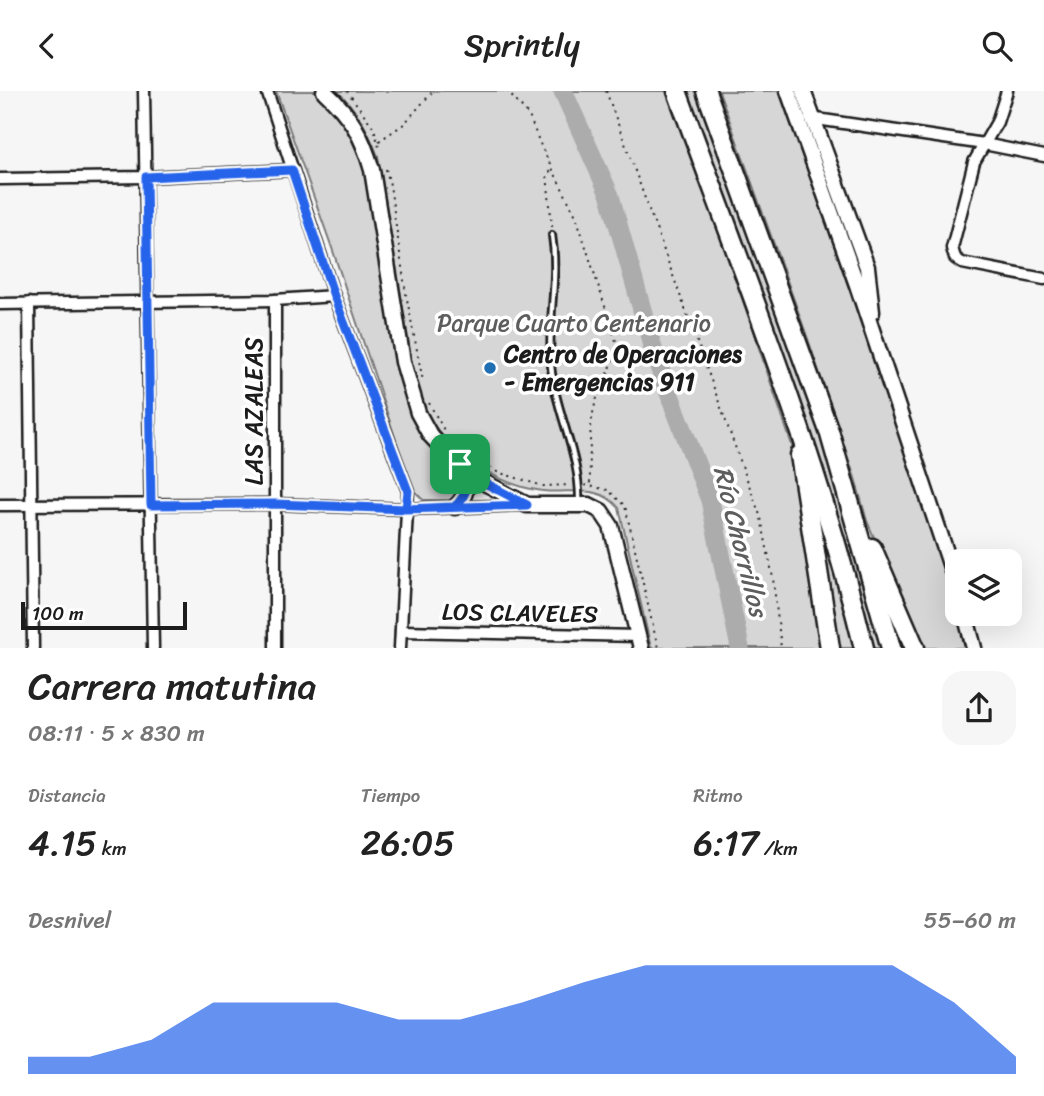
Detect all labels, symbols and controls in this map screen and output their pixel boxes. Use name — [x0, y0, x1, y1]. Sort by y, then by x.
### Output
text: Sprintly — [464, 17, 580, 74]
icon: back — [28, 27, 66, 65]
icon: search — [978, 27, 1016, 65]
park label: Parque Cuarto Centenario — [437, 302, 711, 344]
place label: Centro de Operaciones - Emergencias 911 — [503, 333, 743, 403]
street label: LAS AZALEAS — [233, 337, 275, 485]
marker: Centro de Operaciones - Emergencias 911 — [482, 360, 498, 376]
pin — [430, 434, 490, 494]
icon: arrive — [441, 445, 479, 483]
water label: Río Chorrillos — [700, 461, 783, 624]
map controls — [945, 549, 1022, 626]
button: layers — [945, 549, 1022, 626]
street label: LOS CLAVELES — [442, 591, 598, 635]
text: 100 m — [32, 597, 84, 630]
scale bar — [21, 599, 187, 631]
text: Carrera matutina — [28, 653, 317, 720]
button: share — [942, 671, 1016, 745]
text: 08:11 · 5 × 830 m — [28, 713, 205, 754]
text: Distancia — [28, 779, 106, 812]
text: Tiempo — [361, 779, 420, 812]
text: Ritmo — [693, 779, 743, 812]
text: 4.15 — [28, 812, 97, 874]
text: 26:05 — [361, 812, 455, 874]
text: 6:17 — [693, 812, 759, 874]
text: km — [97, 832, 126, 865]
text: /km — [759, 832, 798, 865]
text: Desnivel — [28, 900, 111, 941]
text: 55–60 m — [924, 900, 1016, 941]

